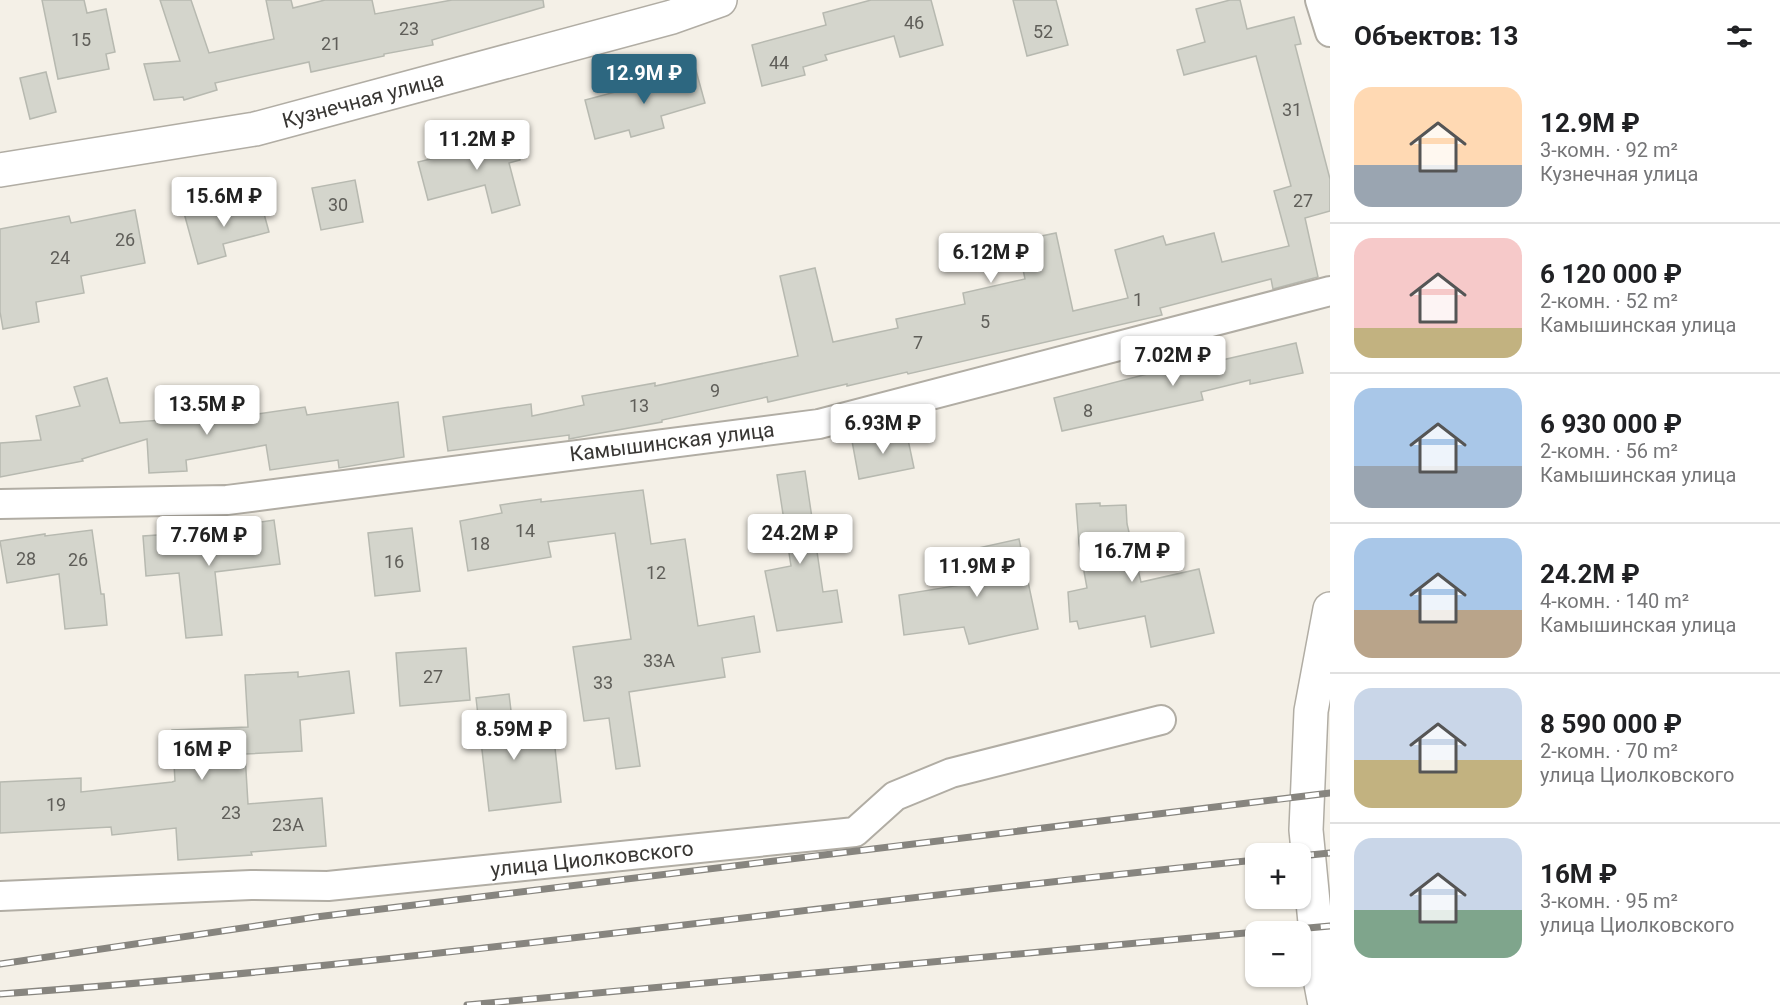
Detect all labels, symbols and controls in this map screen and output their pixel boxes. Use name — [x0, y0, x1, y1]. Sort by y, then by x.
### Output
house number: 46 — [904, 12, 924, 33]
house number: 23 — [399, 18, 419, 39]
icon: filters — [1723, 20, 1756, 53]
house number: 52 — [1033, 21, 1053, 42]
text: Объектов: 13 — [1354, 21, 1518, 51]
house number: 15 — [71, 29, 91, 50]
house number: 21 — [321, 33, 341, 54]
house number: 44 — [769, 52, 789, 73]
pin: 12.9M ₽ — [589, 54, 699, 105]
text: 12.9M ₽ — [606, 61, 682, 85]
street label: Кузнечная улица — [280, 67, 446, 133]
house number: 31 — [1282, 99, 1302, 120]
text: 12.9M ₽ — [1540, 108, 1640, 138]
icon: home — [1402, 111, 1474, 183]
pin: 11.2M ₽ — [422, 120, 532, 171]
text: 11.2M ₽ — [439, 127, 515, 151]
text: 3-комн. · 92 m² — [1540, 138, 1678, 162]
text: Кузнечная улица — [1540, 162, 1698, 186]
pin: 15.6M ₽ — [169, 177, 279, 228]
text: 15.6M ₽ — [186, 184, 262, 208]
house number: 27 — [1293, 190, 1313, 211]
house number: 30 — [328, 194, 348, 215]
house number: 26 — [115, 229, 135, 250]
pin: 6.12M ₽ — [936, 233, 1046, 284]
text: 6.12M ₽ — [953, 240, 1029, 264]
house number: 24 — [50, 247, 70, 268]
text: 6 120 000 ₽ — [1540, 259, 1682, 289]
icon: home — [1402, 262, 1474, 334]
house number: 1 — [1133, 289, 1143, 310]
text: 2-комн. · 52 m² — [1540, 289, 1678, 313]
house number: 5 — [980, 311, 990, 332]
text: Камышинская улица — [1540, 313, 1736, 337]
house number: 7 — [913, 332, 923, 353]
pin: 7.02M ₽ — [1118, 336, 1228, 387]
text: 7.02M ₽ — [1135, 343, 1211, 367]
house number: 9 — [710, 380, 720, 401]
pin: 13.5M ₽ — [152, 385, 262, 436]
text: 13.5M ₽ — [169, 392, 245, 416]
house number: 13 — [629, 395, 649, 416]
house number: 8 — [1083, 400, 1093, 421]
pin: 6.93M ₽ — [828, 404, 938, 455]
text: 6 930 000 ₽ — [1540, 409, 1682, 439]
text: 6.93M ₽ — [845, 411, 921, 435]
icon: home — [1402, 412, 1474, 484]
street label: Камышинская улица — [568, 418, 776, 466]
text: 2-комн. · 56 m² — [1540, 439, 1678, 463]
text: Камышинская улица — [1540, 463, 1736, 487]
pin: 24.2M ₽ — [745, 514, 855, 565]
pin: 7.76M ₽ — [154, 516, 264, 567]
house number: 14 — [515, 520, 535, 541]
text: 24.2M ₽ — [762, 521, 838, 545]
text: 7.76M ₽ — [171, 523, 247, 547]
pin: 16.7M ₽ — [1077, 532, 1187, 583]
house number: 18 — [470, 533, 490, 554]
text: 16.7M ₽ — [1094, 539, 1170, 563]
pin: 11.9M ₽ — [922, 547, 1032, 598]
house number: 28 — [16, 548, 36, 569]
house number: 26 — [68, 549, 88, 570]
house number: 16 — [384, 551, 404, 572]
text: 11.9M ₽ — [939, 554, 1015, 578]
text: 24.2M ₽ — [1540, 559, 1640, 589]
house number: 12 — [646, 562, 666, 583]
icon: home — [1402, 562, 1474, 634]
text: 4-комн. · 140 m² — [1540, 589, 1689, 613]
text: Камышинская улица — [1540, 613, 1736, 637]
house number: 33А — [643, 650, 675, 671]
house number: 27 — [423, 666, 443, 687]
house number: 33 — [593, 672, 613, 693]
text: 8 590 000 ₽ — [1540, 709, 1682, 739]
pin: 8.59M ₽ — [459, 710, 569, 761]
icon: home — [1402, 712, 1474, 784]
text: 8.59M ₽ — [476, 717, 552, 741]
pin: 16M ₽ — [160, 730, 244, 781]
text: 16M ₽ — [172, 737, 232, 761]
text: 2-комн. · 70 m² — [1540, 739, 1678, 763]
text: улица Циолковского — [1540, 763, 1734, 787]
house number: 19 — [46, 794, 66, 815]
house number: 23 — [221, 802, 241, 823]
house number: 23А — [272, 814, 304, 835]
street label: улица Циолковского — [489, 836, 695, 882]
map controls — [1245, 843, 1311, 987]
button: + — [1245, 843, 1311, 909]
text: 16M ₽ — [1540, 859, 1617, 889]
icon: home — [1402, 862, 1474, 934]
text: 3-комн. · 95 m² — [1540, 889, 1678, 913]
text: улица Циолковского — [1540, 913, 1734, 937]
button: − — [1245, 921, 1311, 987]

